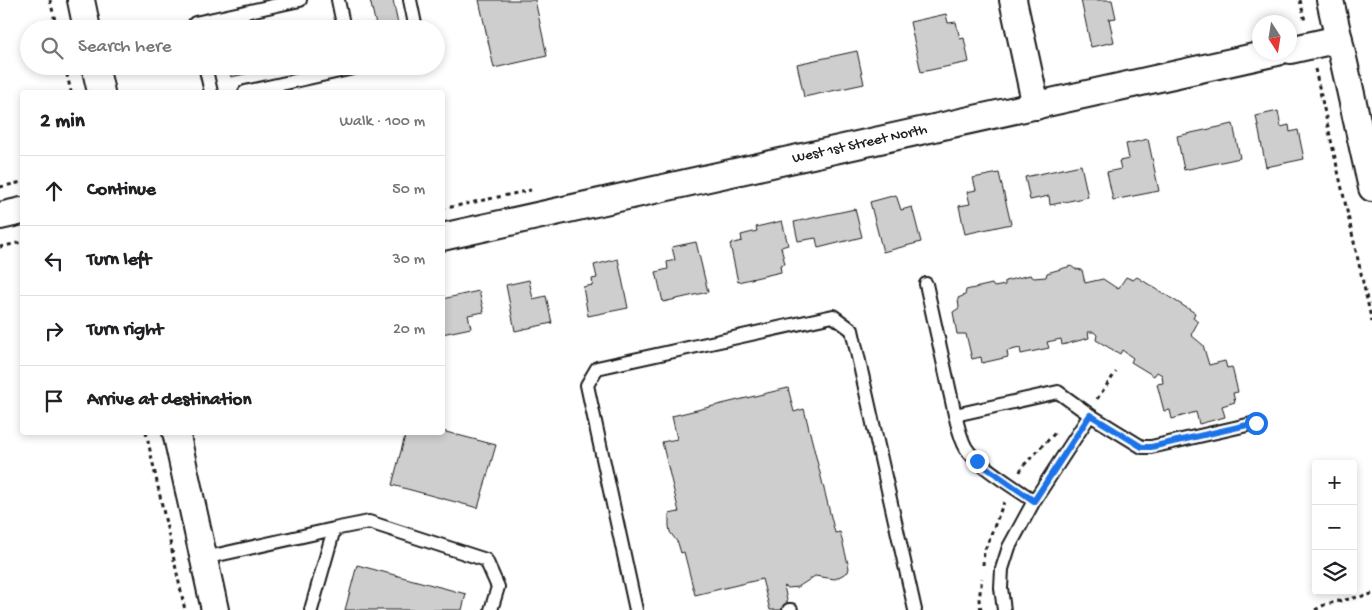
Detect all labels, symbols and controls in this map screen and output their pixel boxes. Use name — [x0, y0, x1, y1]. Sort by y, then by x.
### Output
north arrow — [1252, 15, 1297, 60]
search box — [20, 20, 445, 75]
icon: search — [38, 34, 66, 62]
text: Search here — [78, 36, 172, 59]
text: 2 min — [40, 110, 85, 135]
text: Walk · 100 m — [339, 113, 425, 132]
street label: West 1st Street North — [791, 121, 929, 168]
icon: ahead — [40, 177, 68, 205]
text: Continue — [87, 179, 156, 202]
text: 50 m — [392, 181, 425, 200]
icon: left — [40, 247, 68, 275]
text: Turn left — [87, 249, 151, 272]
text: 30 m — [392, 251, 425, 270]
icon: right — [40, 317, 68, 345]
text: Turn right — [87, 319, 163, 342]
text: 20 m — [393, 321, 425, 340]
icon: arrive — [40, 387, 68, 415]
text: Arrive at destination — [87, 389, 251, 412]
route start — [1245, 412, 1268, 435]
route end — [966, 450, 989, 473]
map controls — [1312, 460, 1357, 595]
button: + — [1312, 460, 1357, 505]
button: − — [1312, 505, 1357, 550]
button: layers — [1312, 550, 1357, 595]

